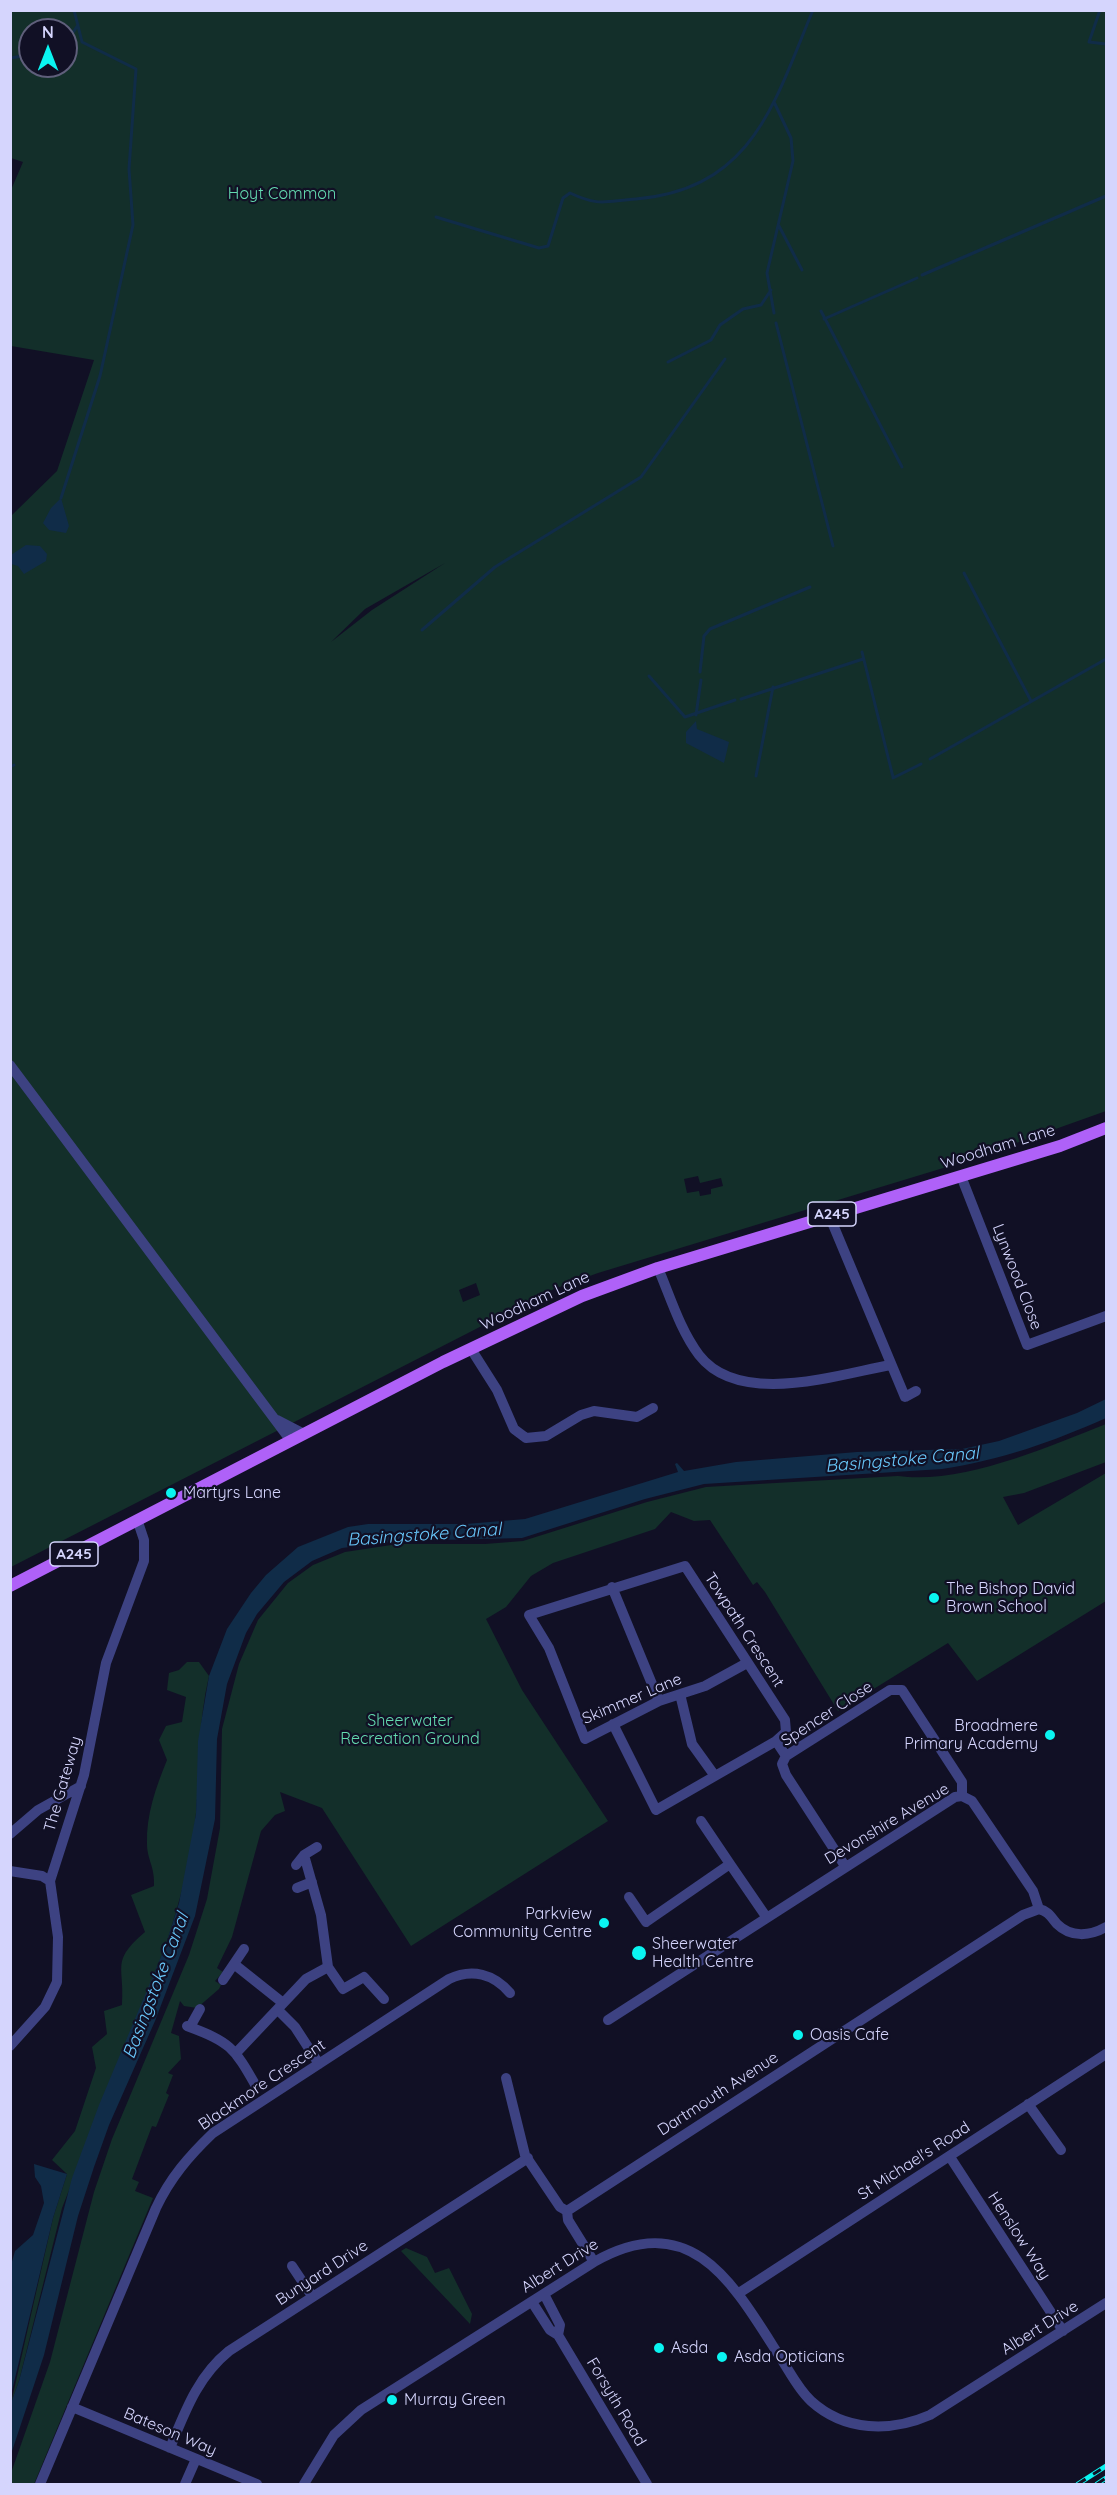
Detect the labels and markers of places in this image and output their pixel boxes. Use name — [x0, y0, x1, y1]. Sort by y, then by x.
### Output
place label: Martyrs Lane — [183, 1483, 281, 1503]
marker: Martyrs Lane — [164, 1486, 178, 1500]
place label: The Bishop David Brown School — [946, 1579, 1075, 1617]
marker: The Bishop David Brown School — [927, 1591, 941, 1605]
place label: Broadmere Primary Academy — [904, 1716, 1038, 1754]
marker: Broadmere Primary Academy — [1043, 1728, 1057, 1742]
place label: Parkview Community Centre — [453, 1904, 592, 1942]
marker: Parkview Community Centre — [597, 1916, 611, 1930]
place label: Sheerwater Health Centre — [652, 1934, 754, 1972]
marker: Sheerwater Health Centre — [630, 1944, 648, 1962]
place label: Oasis Cafe — [810, 2025, 889, 2045]
marker: Oasis Cafe — [791, 2028, 805, 2042]
place label: Asda — [671, 2338, 708, 2358]
marker: Asda — [652, 2341, 666, 2355]
place label: Asda Opticians — [734, 2347, 845, 2367]
marker: Asda Opticians — [715, 2350, 729, 2364]
place label: Murray Green — [404, 2390, 506, 2410]
marker: Murray Green — [385, 2393, 399, 2407]

